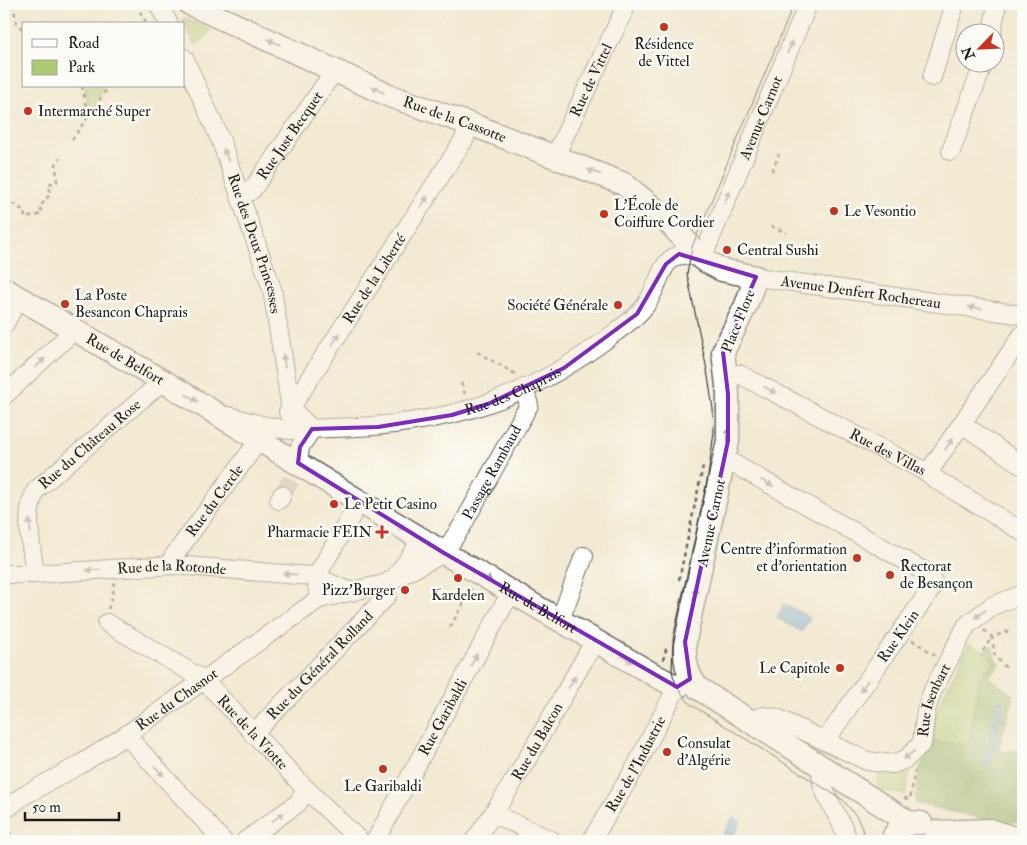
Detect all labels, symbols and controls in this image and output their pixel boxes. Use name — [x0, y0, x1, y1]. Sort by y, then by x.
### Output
marker: Résidence de Vittel — [658, 21, 670, 33]
legend — [22, 22, 185, 88]
north arrow — [954, 22, 1004, 72]
text: Road — [68, 34, 100, 53]
place label: Résidence de Vittel — [634, 35, 694, 71]
one-way arrow — [267, 37, 281, 45]
street label: Rue de Vittel — [566, 40, 617, 120]
one-way arrow — [786, 40, 794, 54]
text: N — [958, 43, 979, 63]
text: Park — [68, 58, 95, 77]
street label: Avenue Carnot — [735, 73, 787, 164]
one-way arrow — [371, 86, 385, 94]
street label: Rue Just Becquet — [253, 88, 328, 184]
street label: Rue de la Cassotte — [400, 92, 509, 147]
place label: Intermarché Super — [38, 102, 151, 122]
marker: Intermarché Super — [22, 105, 34, 117]
one-way arrow — [222, 147, 229, 162]
one-way arrow — [587, 167, 601, 175]
street label: Rue des Deux Princesses — [223, 171, 285, 315]
one-way arrow — [724, 190, 732, 204]
place label: L'École de Coiffure Cordier — [614, 194, 715, 232]
one-way arrow — [420, 195, 429, 209]
place label: Le Vesontio — [844, 202, 916, 221]
marker: Le Vesontio — [828, 205, 840, 217]
marker: L'École de Coiffure Cordier — [598, 208, 610, 220]
street label: Rue de la Liberté — [339, 230, 411, 327]
place label: Central Sushi — [737, 241, 819, 260]
marker: Central Sushi — [721, 244, 733, 256]
street label: Avenue Denfert Rochereau — [779, 272, 942, 313]
place label: La Poste Besancon Chaprais — [75, 286, 188, 323]
street label: Place Flore — [717, 287, 760, 356]
place label: Société Générale — [507, 296, 608, 315]
marker: La Poste Besancon Chaprais — [59, 298, 71, 310]
marker: Société Générale — [612, 299, 624, 311]
one-way arrow — [967, 304, 983, 312]
street label: Rue de Belfort — [82, 330, 167, 390]
one-way arrow — [332, 332, 341, 345]
one-way arrow — [280, 353, 288, 369]
one-way arrow — [33, 357, 45, 369]
street label: Rue des Chaprais — [463, 362, 565, 420]
one-way arrow — [762, 386, 777, 394]
one-way arrow — [185, 393, 198, 402]
street label: Rue du Château Rose — [35, 395, 145, 493]
street label: Passage Rambaud — [458, 422, 526, 523]
street label: Rue des Villas — [846, 425, 929, 480]
one-way arrow — [724, 427, 732, 443]
one-way arrow — [944, 437, 954, 450]
street label: Rue du Cercle — [182, 461, 248, 541]
street label: Avenue Carnot — [693, 477, 730, 570]
one-way arrow — [760, 479, 774, 488]
place label: Le Petit Casino — [344, 495, 437, 514]
marker: Le Petit Casino — [328, 498, 340, 510]
one-way arrow — [26, 517, 34, 533]
one-way arrow — [392, 521, 406, 530]
place label: Pharmacie FEIN — [267, 523, 373, 542]
marker: Pharmacie FEIN — [376, 526, 388, 538]
place label: Centre d'information et d'orientation — [720, 540, 847, 576]
marker: Centre d'information et d'orientation — [851, 552, 863, 564]
street label: Rue de la Rotonde — [117, 556, 227, 579]
place label: Rectorat de Besançon — [900, 557, 973, 593]
one-way arrow — [85, 567, 101, 575]
marker: Rectorat de Besançon — [884, 569, 896, 581]
one-way arrow — [282, 570, 298, 578]
marker: Kardelen — [452, 572, 464, 584]
one-way arrow — [479, 574, 494, 582]
street label: Rue de Belfort — [495, 578, 580, 638]
place label: Pizz'Burger — [322, 581, 395, 600]
marker: Pizz'Burger — [399, 584, 411, 596]
place label: Kardelen — [431, 586, 485, 605]
one-way arrow — [691, 587, 699, 602]
street label: Rue Klein — [873, 606, 924, 666]
street label: Rue du Général Rolland — [263, 607, 378, 724]
one-way arrow — [973, 609, 986, 619]
one-way arrow — [470, 653, 478, 667]
one-way arrow — [620, 655, 633, 664]
place label: Le Capitole — [759, 659, 830, 679]
street label: Rue Isenbart — [914, 660, 955, 738]
marker: Le Capitole — [834, 662, 846, 674]
street label: Rue du Chasnot — [132, 664, 222, 735]
one-way arrow — [567, 675, 576, 688]
street label: Rue Garibaldi — [414, 676, 472, 759]
one-way arrow — [859, 679, 869, 692]
street label: Rue de la Viotte — [213, 691, 292, 774]
street label: Rue du Balcon — [507, 699, 568, 784]
street label: Rue de l'Industrie — [602, 713, 670, 816]
place label: Consulat d'Algérie — [677, 734, 731, 770]
marker: Consulat d'Algérie — [661, 746, 673, 758]
one-way arrow — [903, 750, 916, 761]
marker: Le Garibaldi — [377, 763, 389, 775]
one-way arrow — [153, 765, 165, 777]
place label: Le Garibaldi — [344, 777, 422, 796]
scale bar — [25, 790, 119, 822]
text: 50 m — [32, 798, 61, 817]
one-way arrow — [271, 812, 284, 823]

